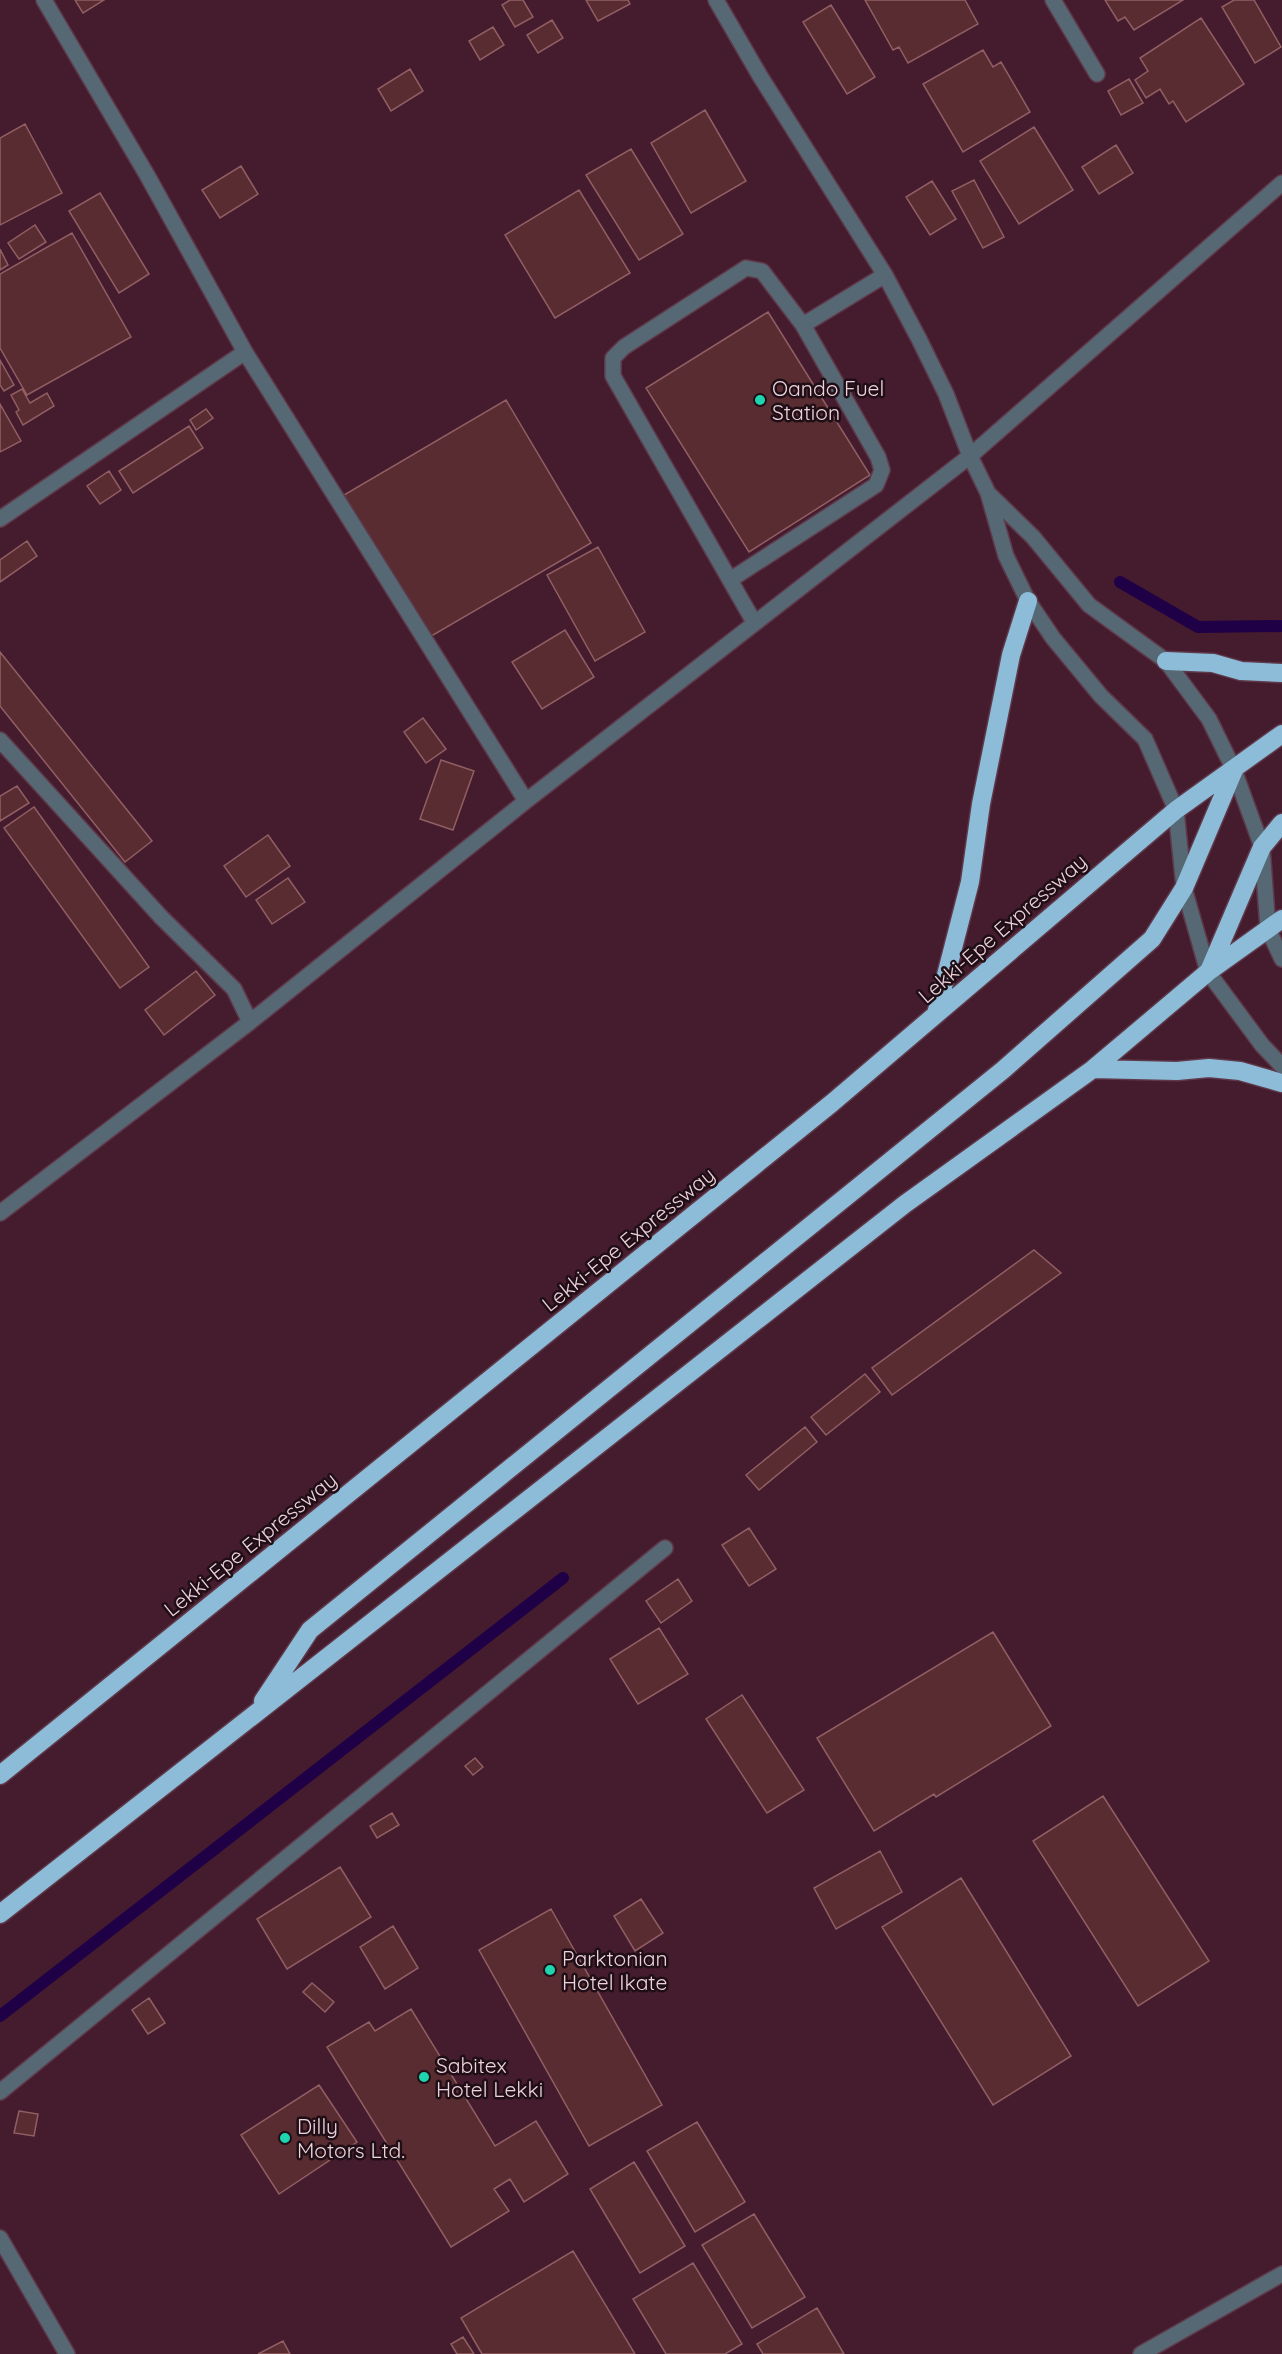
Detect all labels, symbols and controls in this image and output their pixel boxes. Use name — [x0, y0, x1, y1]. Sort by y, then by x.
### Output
place label: Oando Fuel Station — [772, 375, 884, 425]
marker: Oando Fuel Station — [753, 393, 767, 407]
street label: Lekki-Epe Expressway — [912, 848, 1092, 1008]
street label: Lekki-Epe Expressway — [536, 1161, 720, 1317]
street label: Lekki-Epe Expressway — [158, 1466, 342, 1622]
place label: Parktonian Hotel Ikate — [562, 1945, 668, 1995]
marker: Parktonian Hotel Ikate — [543, 1963, 557, 1977]
place label: Sabitex Hotel Lekki — [436, 2052, 543, 2102]
marker: Sabitex Hotel Lekki — [417, 2070, 431, 2084]
place label: Dilly Motors Ltd. — [297, 2113, 405, 2163]
marker: Dilly Motors Ltd. — [278, 2131, 292, 2145]

